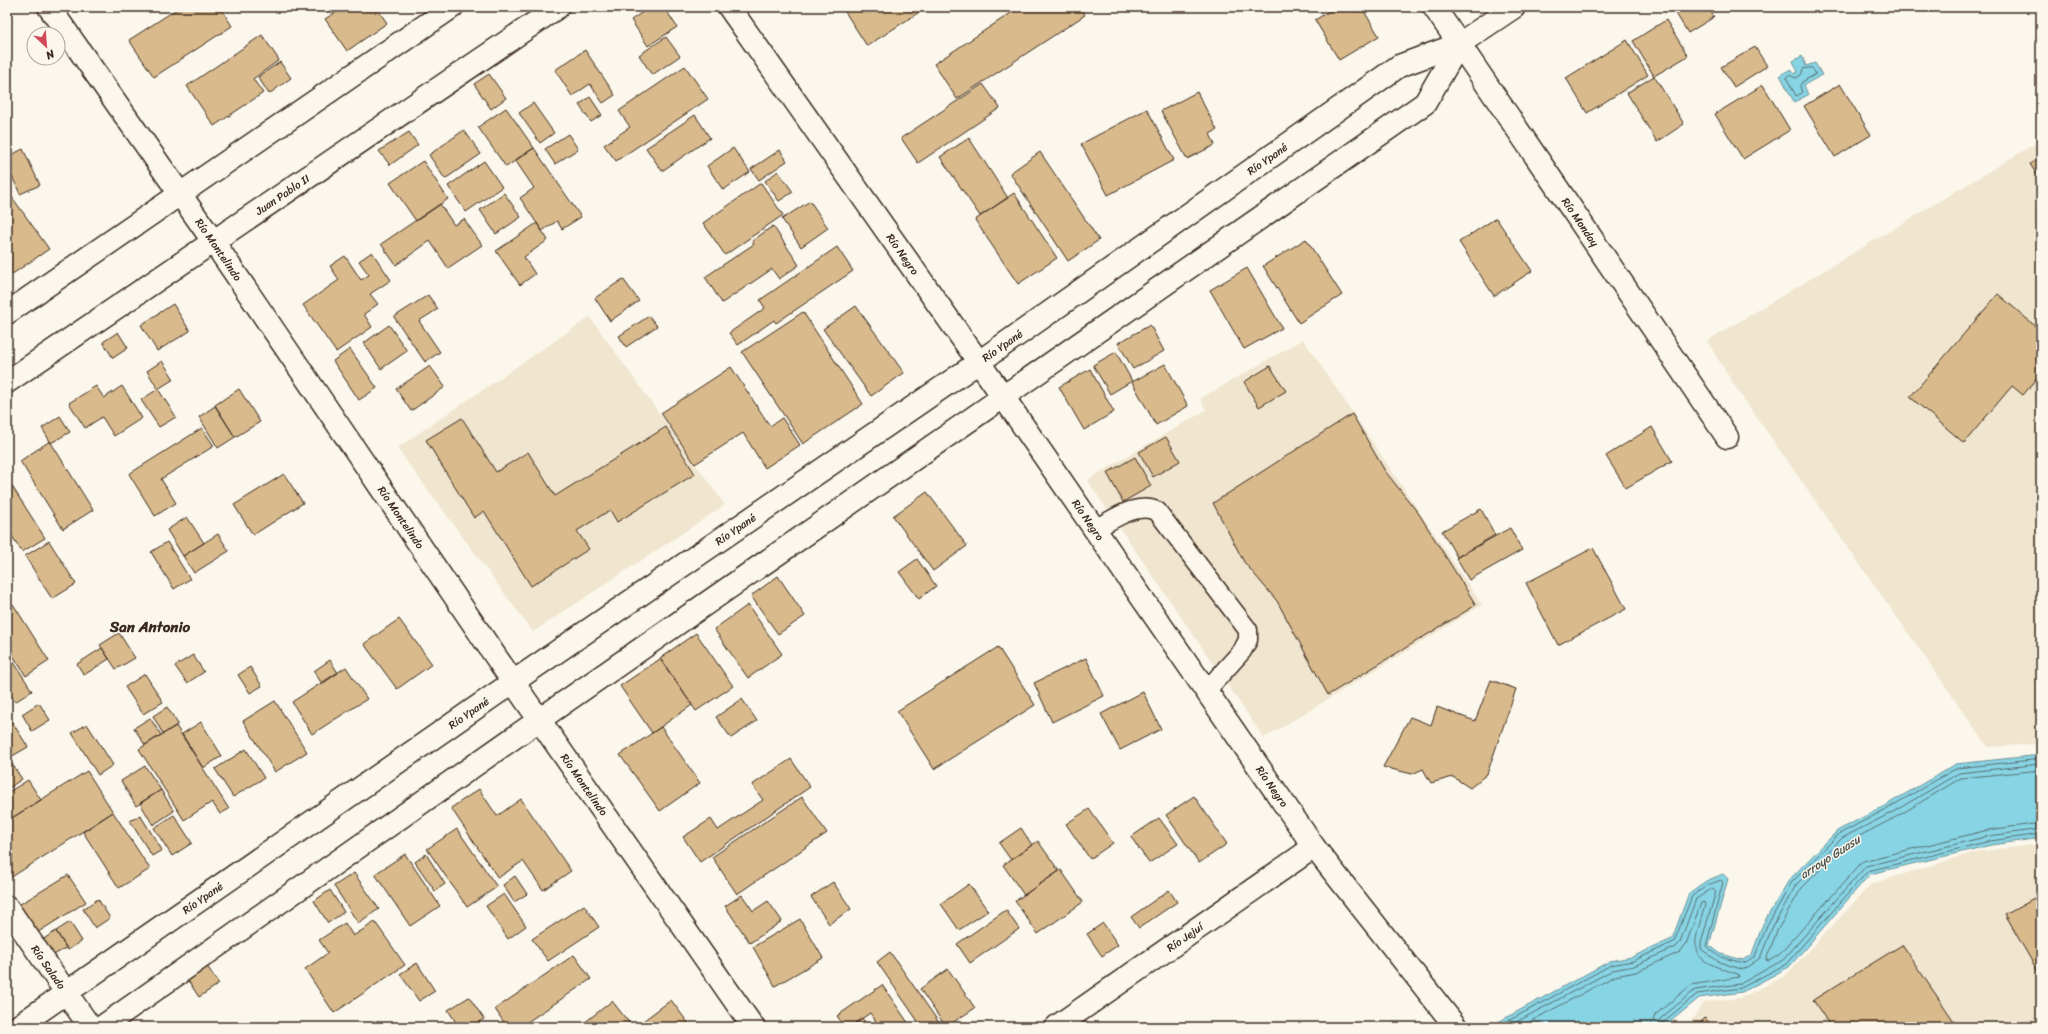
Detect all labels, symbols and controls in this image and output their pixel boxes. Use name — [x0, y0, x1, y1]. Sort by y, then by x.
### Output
north arrow — [26, 26, 66, 66]
text: N — [42, 44, 59, 65]
street label: Río Ypané — [1243, 138, 1292, 180]
street label: Juan Pablo II — [250, 169, 314, 221]
street label: Río Monday — [1557, 193, 1604, 251]
street label: Río Montelindo — [190, 214, 247, 285]
street label: Río Negro — [881, 229, 924, 279]
street label: Río Ypané — [978, 324, 1027, 367]
street label: Río Montelindo — [373, 482, 430, 553]
street label: Río Negro — [1067, 495, 1110, 545]
street label: Río Ypané — [711, 508, 760, 550]
district label: San Antonio — [109, 614, 191, 640]
street label: Río Ypané — [444, 692, 493, 734]
street label: Río Montelindo — [556, 749, 613, 820]
street label: Río Negro — [1251, 762, 1294, 812]
water label: arroyo Guasu — [1795, 828, 1866, 885]
street label: Río Ypané — [178, 877, 227, 919]
street label: Río Jejuí — [1162, 916, 1209, 957]
street label: Río Salado — [26, 941, 71, 994]

